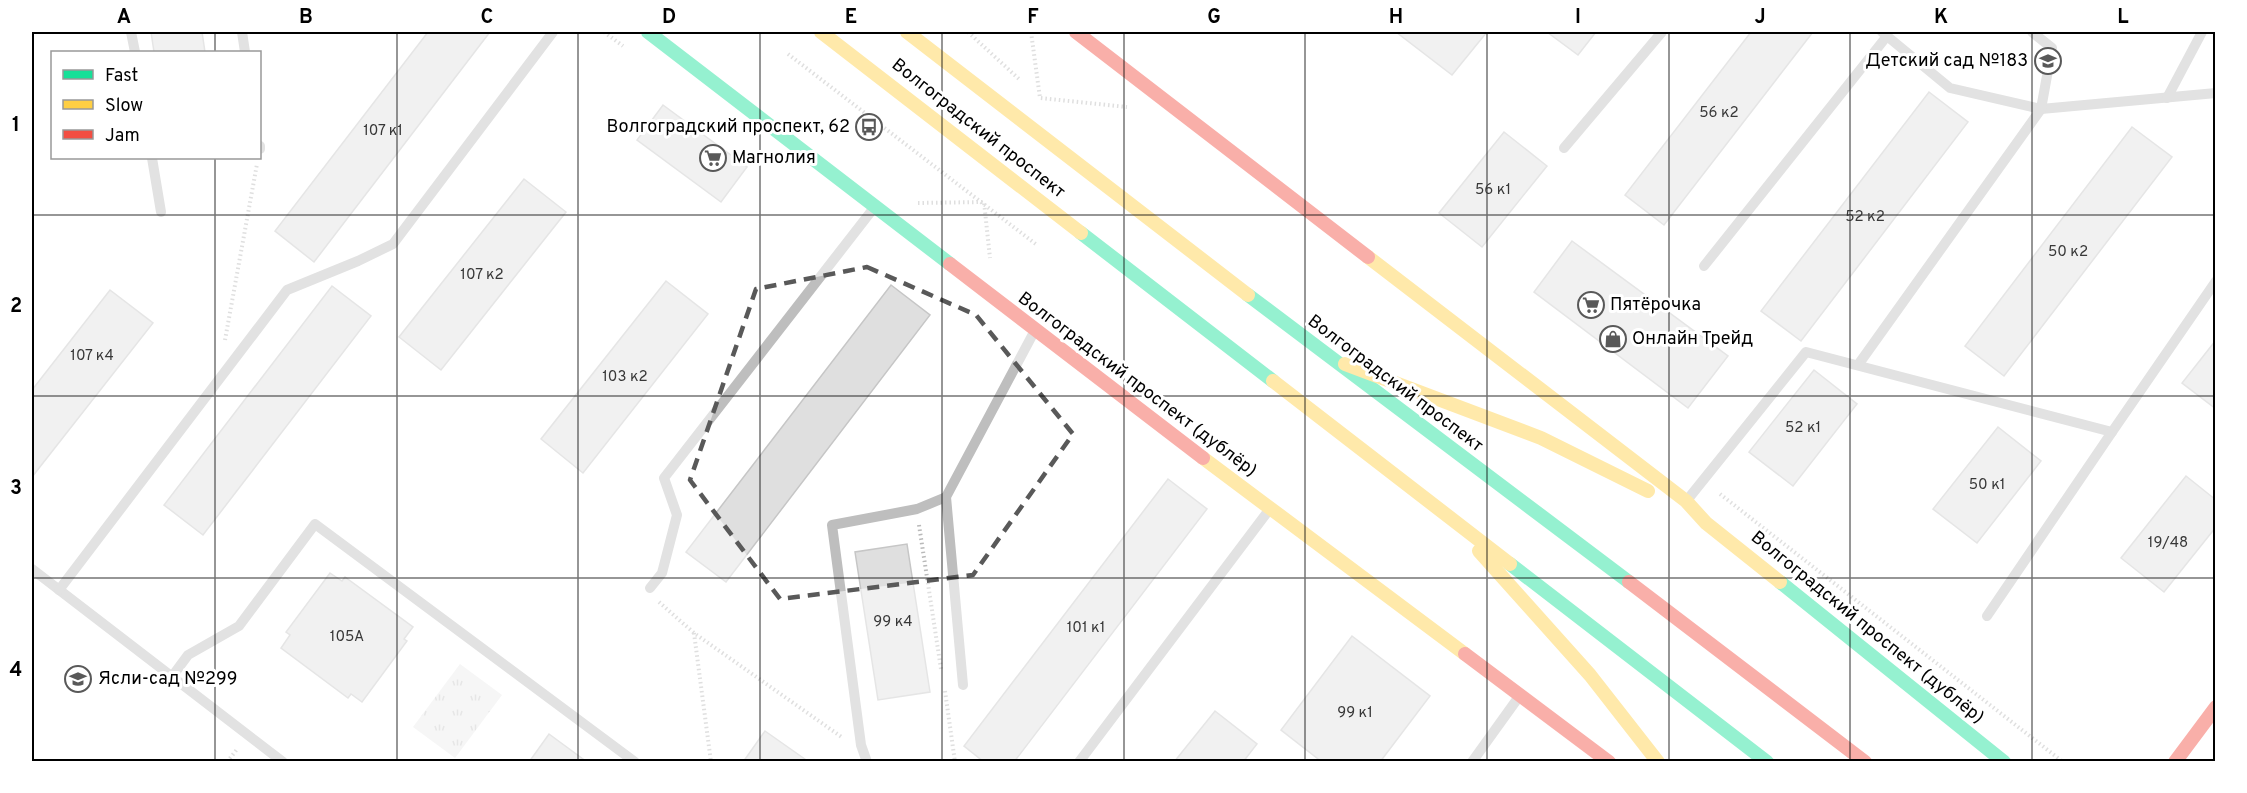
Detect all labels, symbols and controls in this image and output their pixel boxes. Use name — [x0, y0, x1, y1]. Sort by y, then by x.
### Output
text: A — [117, 5, 131, 31]
text: B — [299, 5, 313, 31]
text: C — [481, 5, 493, 31]
text: D — [662, 5, 676, 31]
text: E — [845, 5, 857, 31]
text: F — [1027, 5, 1039, 31]
text: G — [1207, 5, 1221, 31]
text: H — [1389, 5, 1403, 31]
text: I — [1575, 5, 1581, 31]
text: J — [1754, 5, 1766, 31]
text: K — [1934, 5, 1948, 31]
text: L — [2117, 5, 2129, 31]
school or university icon: Детский сад №183 — [2033, 46, 2063, 76]
place label: Детский сад №183 — [1865, 50, 2028, 73]
legend — [51, 51, 261, 159]
street label: Волгоградский проспект — [886, 54, 1070, 204]
text: Fast — [105, 65, 138, 88]
text: Slow — [105, 95, 143, 118]
house number: 56 к2 — [1699, 104, 1739, 123]
bus stop icon: Волгоградский проспект, 62 — [854, 112, 884, 142]
text: 1 — [12, 113, 20, 139]
place label: Волгоградский проспект, 62 — [606, 116, 850, 139]
house number: 107 к1 — [363, 122, 403, 141]
text: Jam — [105, 125, 140, 148]
supermarket icon: Магнолия — [698, 143, 728, 173]
place label: Магнолия — [732, 147, 816, 170]
house number: 56 к1 — [1475, 181, 1511, 200]
house number: 52 к2 — [1845, 208, 1885, 227]
house number: 50 к2 — [2048, 243, 2088, 262]
house number: 107 к2 — [460, 266, 504, 285]
street label: Волгоградский проспект (дублёр) — [1013, 287, 1261, 483]
supermarket icon: Пятёрочка — [1576, 290, 1606, 320]
text: 2 — [10, 294, 22, 320]
place label: Пятёрочка — [1610, 294, 1701, 317]
street label: Волгоградский проспект — [1303, 310, 1487, 458]
shop icon: Онлайн Трейд — [1598, 324, 1628, 354]
place label: Онлайн Трейд — [1632, 328, 1753, 351]
house number: 107 к4 — [70, 347, 114, 366]
house number: 103 к2 — [602, 368, 648, 387]
house number: 52 к1 — [1785, 419, 1821, 438]
text: 3 — [10, 476, 22, 502]
house number: 50 к1 — [1969, 476, 2005, 495]
street label: Волгоградский проспект (дублёр) — [1746, 527, 1988, 729]
house number: 19/48 — [2148, 534, 2188, 553]
house number: 99 к4 — [873, 613, 913, 632]
house number: 101 к1 — [1067, 619, 1105, 638]
house number: 105А — [330, 628, 364, 647]
text: 4 — [10, 658, 22, 684]
school or university icon: Ясли-сад №299 — [63, 664, 93, 694]
place label: Ясли-сад №299 — [98, 668, 238, 691]
house number: 99 к1 — [1337, 704, 1373, 723]

